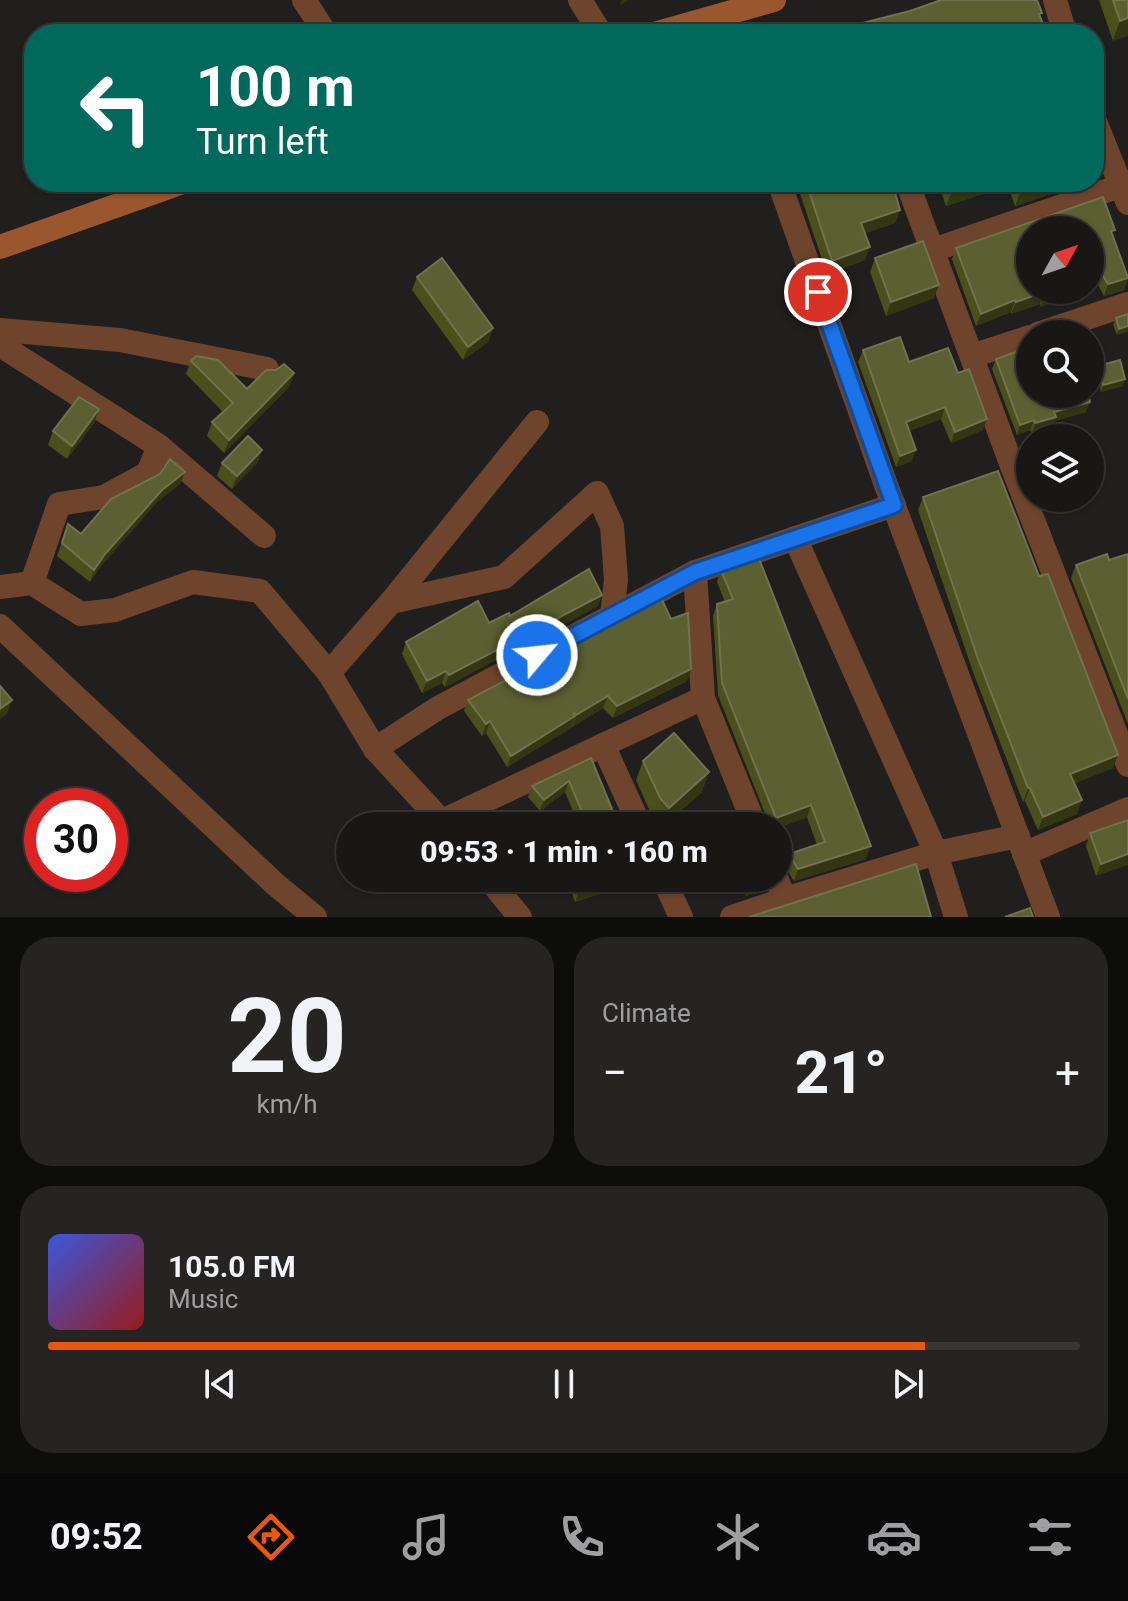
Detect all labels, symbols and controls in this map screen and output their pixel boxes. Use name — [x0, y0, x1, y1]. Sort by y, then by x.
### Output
text: 100 m — [196, 54, 355, 120]
icon: left — [64, 56, 168, 160]
text: Turn left — [196, 121, 329, 163]
north arrow — [1016, 216, 1104, 304]
map controls — [1016, 216, 1104, 512]
pin — [784, 258, 852, 326]
icon: arrive — [796, 270, 840, 314]
button: search — [1016, 320, 1104, 408]
button: layers — [1016, 424, 1104, 512]
position arrow — [495, 613, 579, 697]
speed limit sign: 30 — [24, 788, 128, 892]
text: 09:53 · 1 min · 160 m — [420, 834, 708, 869]
text: 20 — [227, 976, 347, 1097]
text: Climate — [602, 998, 691, 1028]
text: 21° — [795, 1037, 888, 1108]
text: − — [602, 1047, 627, 1099]
text: + — [1055, 1047, 1080, 1099]
text: km/h — [256, 1089, 318, 1119]
text: 105.0 FM — [168, 1249, 296, 1284]
text: Music — [168, 1284, 238, 1314]
icon: previous — [198, 1362, 242, 1406]
icon: pause — [542, 1362, 586, 1406]
icon: next — [886, 1362, 930, 1406]
icon: directions — [243, 1509, 299, 1565]
icon: music — [398, 1509, 454, 1565]
icon: phone — [554, 1509, 610, 1565]
icon: climate — [710, 1509, 766, 1565]
icon: car — [866, 1509, 922, 1565]
icon: filters — [1022, 1509, 1078, 1565]
text: 09:52 — [50, 1516, 143, 1558]

